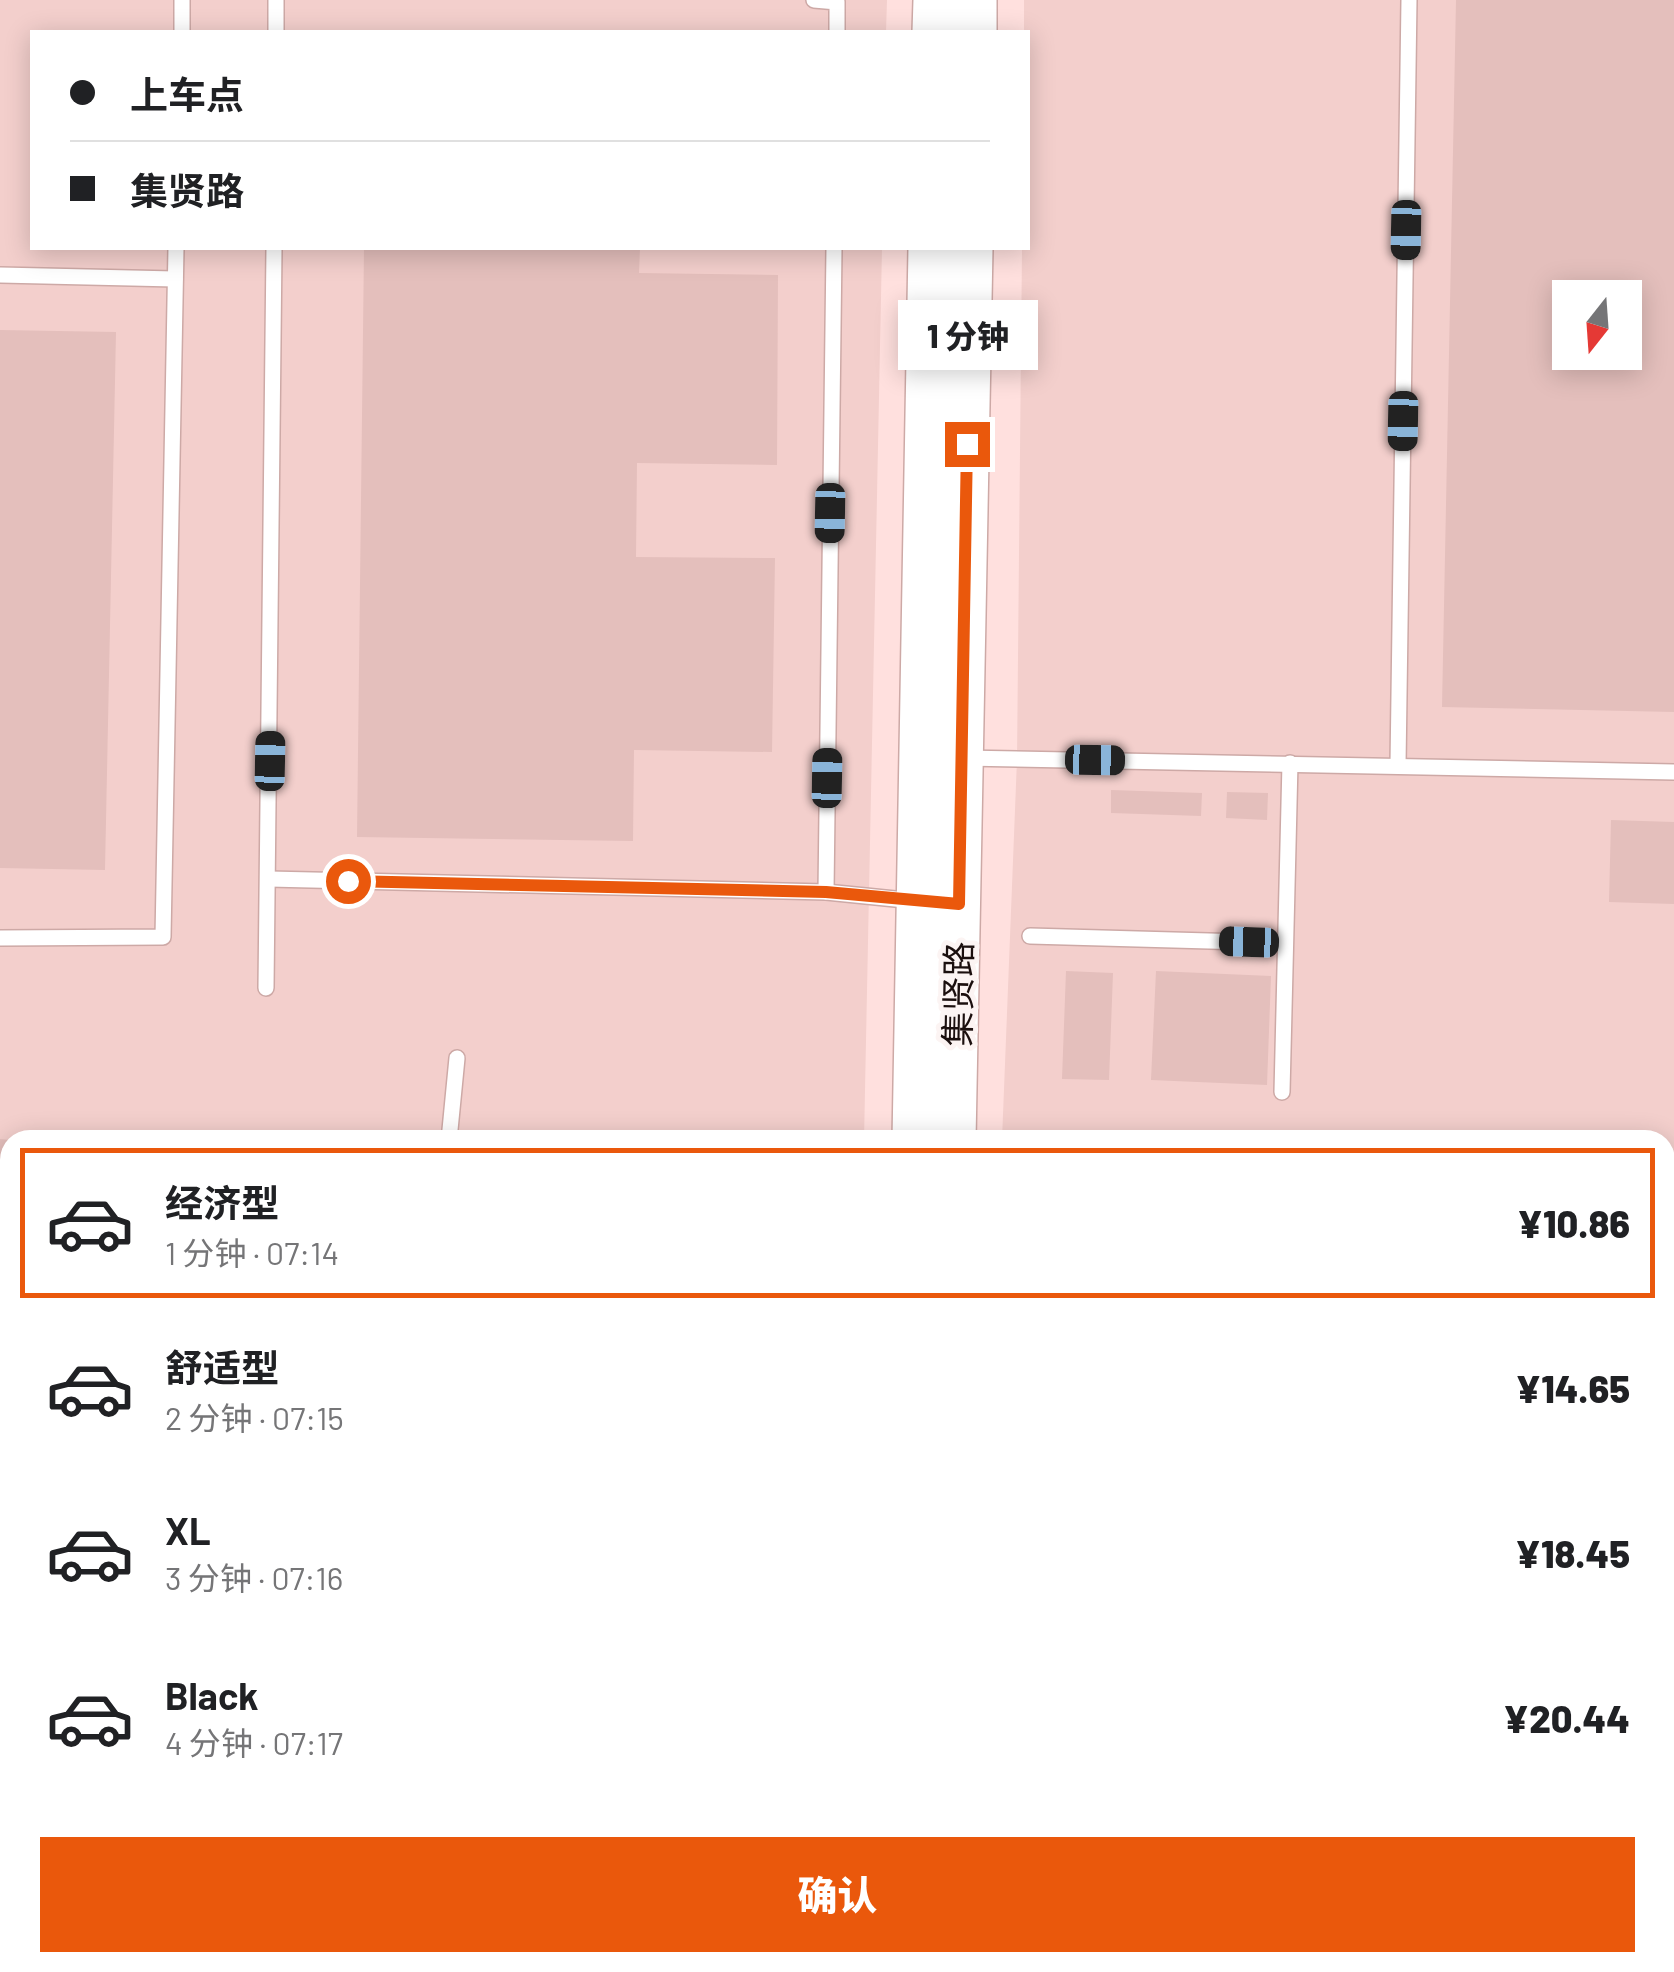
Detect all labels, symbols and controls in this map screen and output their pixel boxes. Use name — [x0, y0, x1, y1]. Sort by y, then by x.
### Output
text: 上车点 — [130, 71, 244, 117]
text: 集贤路 — [130, 167, 244, 213]
car — [1390, 200, 1422, 260]
north arrow — [1552, 280, 1642, 370]
map controls — [1552, 280, 1642, 370]
callout: 1 分钟 — [897, 299, 1037, 369]
text: 1 分钟 — [927, 316, 1009, 354]
car — [1387, 391, 1419, 451]
route end — [945, 422, 990, 467]
car — [814, 483, 846, 543]
car — [254, 731, 286, 791]
car — [1065, 744, 1125, 776]
car — [811, 748, 843, 808]
route start — [326, 859, 371, 904]
car — [1218, 926, 1280, 958]
street label: 集贤路 — [935, 941, 979, 1047]
icon: car — [45, 1178, 135, 1268]
text: 经济型 — [165, 1179, 279, 1225]
text: ¥10.86 — [1517, 1200, 1630, 1246]
text: 1 分钟 · 07:14 — [165, 1233, 339, 1271]
icon: car — [45, 1343, 135, 1433]
text: 舒适型 — [165, 1344, 279, 1390]
text: ¥14.65 — [1515, 1365, 1630, 1411]
text: 2 分钟 · 07:15 — [165, 1398, 344, 1436]
text: XL — [165, 1507, 211, 1553]
icon: car — [45, 1508, 135, 1598]
text: ¥18.45 — [1515, 1530, 1630, 1576]
text: 3 分钟 · 07:16 — [165, 1558, 343, 1596]
text: Black — [165, 1672, 259, 1718]
icon: car — [45, 1673, 135, 1763]
text: ¥20.44 — [1503, 1695, 1630, 1741]
text: 4 分钟 · 07:17 — [165, 1723, 343, 1761]
button: 确认 — [40, 1837, 1635, 1952]

